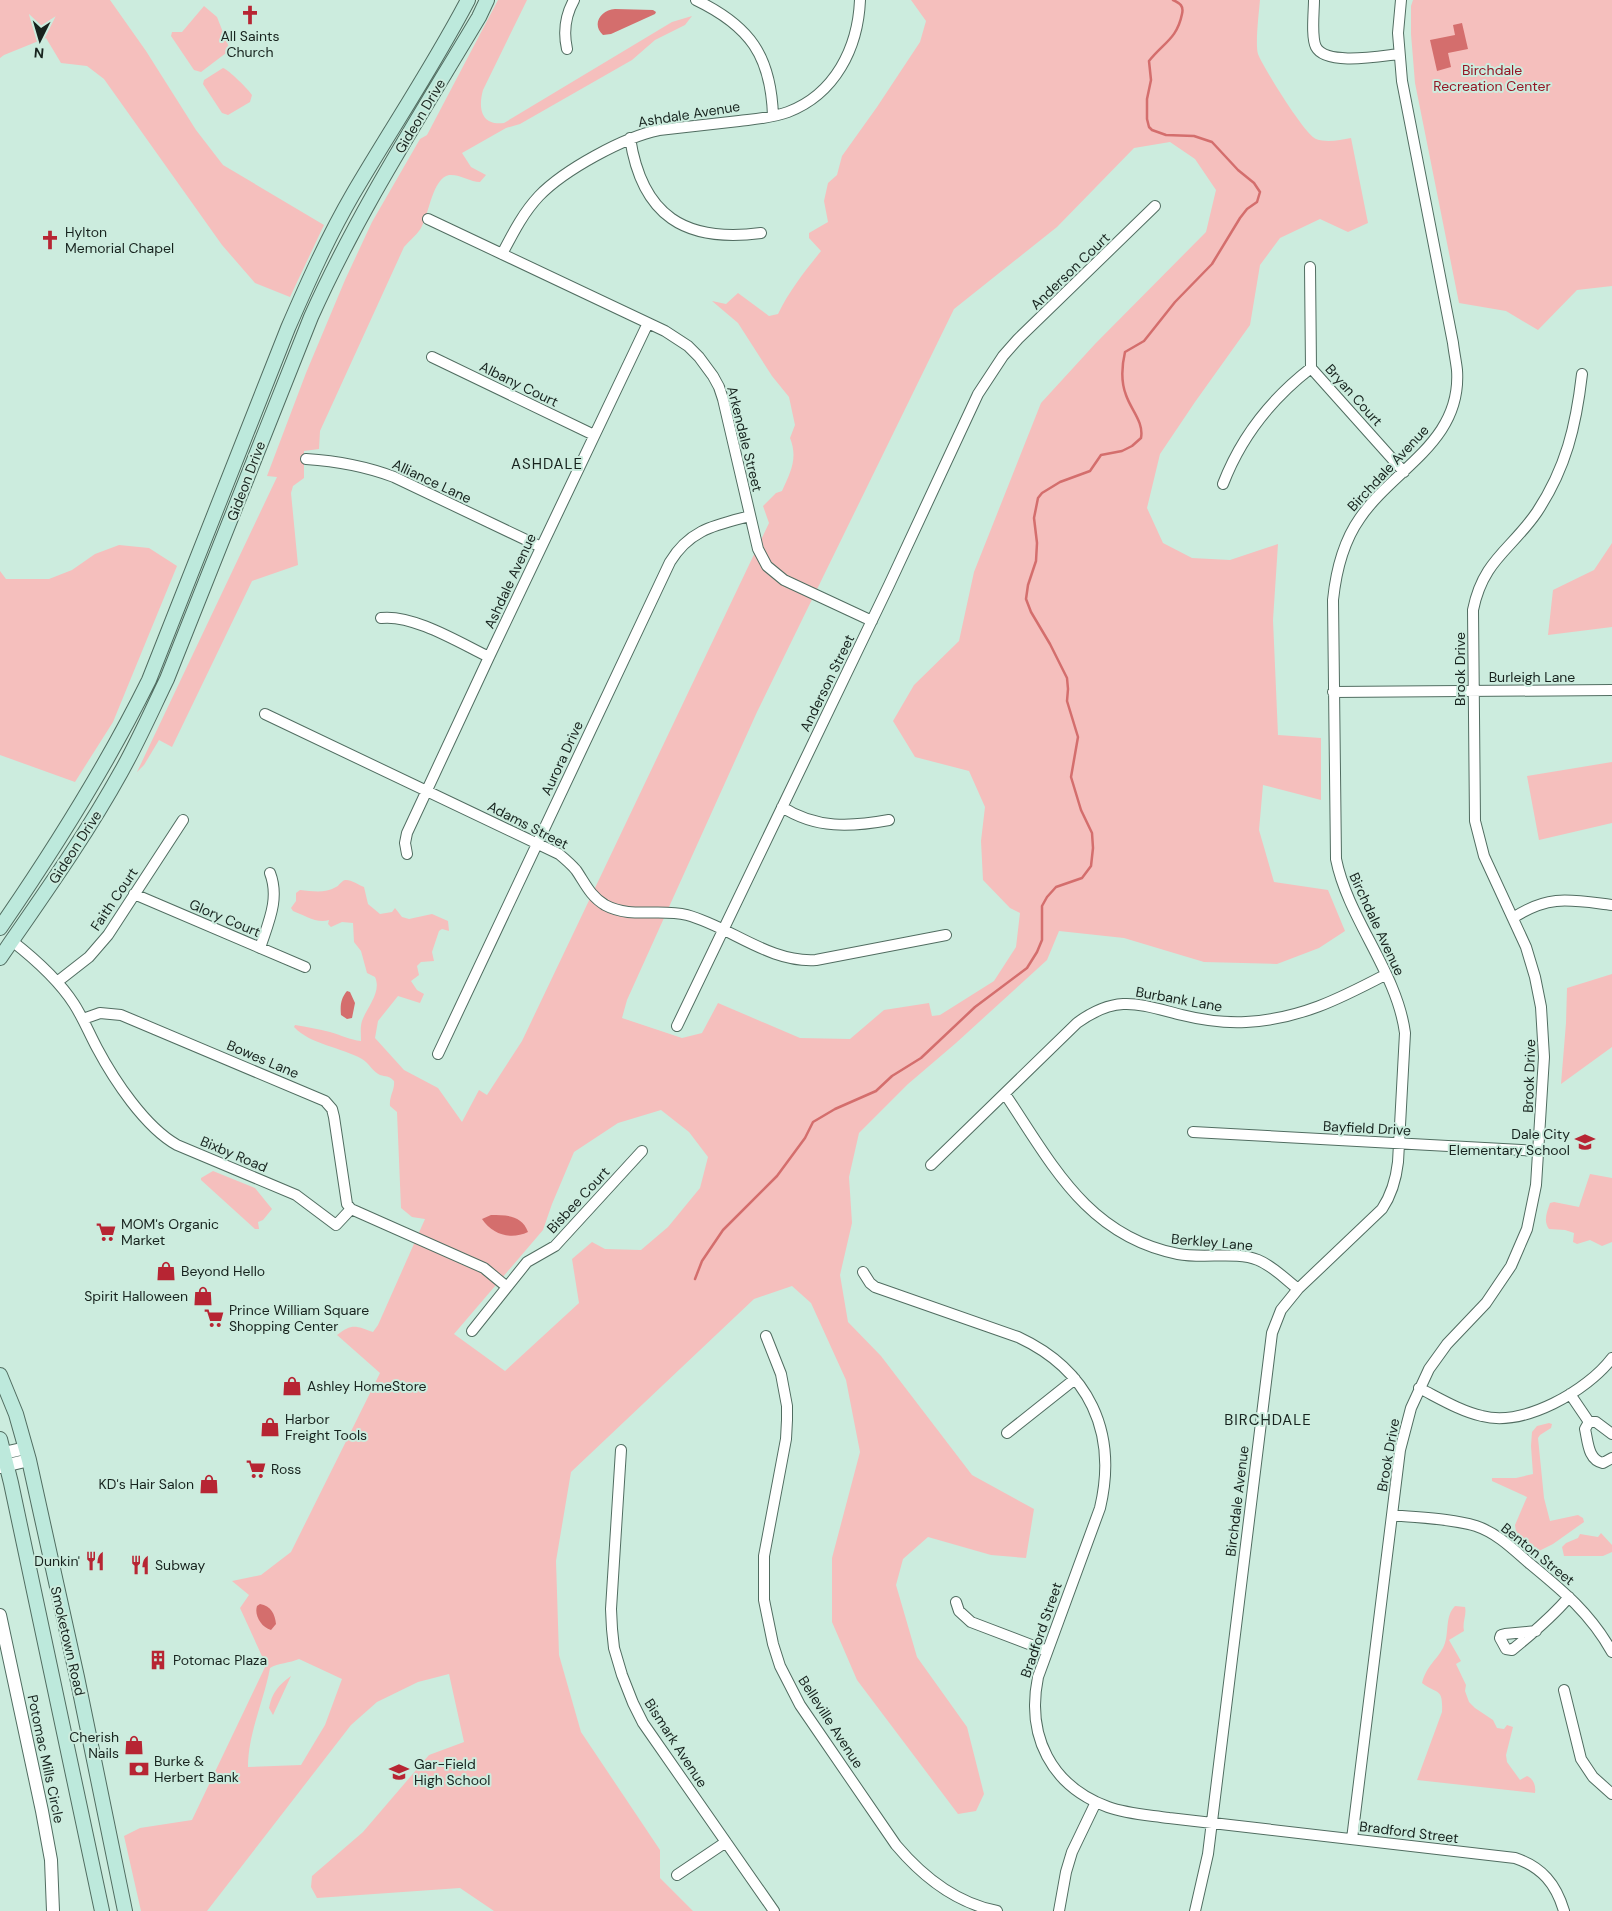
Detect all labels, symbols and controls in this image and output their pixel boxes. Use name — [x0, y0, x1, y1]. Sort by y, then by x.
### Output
church icon: All Saints Church — [239, 4, 261, 26]
north arrow — [15, 15, 65, 65]
place label: All Saints Church — [221, 27, 279, 61]
text: N — [33, 44, 45, 62]
park label: Birchdale Recreation Center — [1433, 61, 1551, 95]
street label: Gideon Drive — [391, 75, 449, 157]
street label: Ashdale Avenue — [637, 97, 741, 131]
place label: Hylton Memorial Chapel — [65, 223, 174, 257]
church icon: Hylton Memorial Chapel — [39, 229, 61, 251]
street label: Anderson Court — [1027, 229, 1113, 313]
street label: Albany Court — [477, 357, 561, 411]
street label: Bryan Court — [1321, 360, 1387, 430]
street label: Arkendale Street — [723, 384, 767, 494]
street label: Birchdale Avenue — [1343, 421, 1433, 515]
street label: Gideon Drive — [223, 439, 269, 523]
district label: ASHDALE — [511, 454, 583, 474]
street label: Alliance Lane — [390, 455, 474, 507]
street label: Ashdale Avenue — [480, 530, 540, 632]
street label: Anderson Street — [796, 631, 858, 735]
street label: Brook Drive — [1451, 632, 1469, 706]
street label: Burleigh Lane — [1489, 668, 1575, 686]
street label: Aurora Drive — [537, 718, 587, 798]
street label: Adams Street — [485, 797, 571, 853]
street label: Gideon Drive — [45, 807, 105, 887]
street label: Faith Court — [86, 864, 142, 934]
street label: Birchdale Avenue — [1345, 870, 1409, 978]
street label: Glory Court — [187, 895, 263, 941]
street label: Burbank Lane — [1134, 983, 1224, 1015]
street label: Bowes Lane — [224, 1036, 302, 1082]
street label: Brook Drive — [1519, 1039, 1539, 1113]
street label: Bayfield Drive — [1322, 1117, 1412, 1139]
place label: Dale City Elementary School — [1449, 1125, 1570, 1159]
school or university icon: Dale City Elementary School — [1574, 1131, 1596, 1153]
street label: Bixby Road — [198, 1132, 270, 1176]
street label: Bisbee Court — [543, 1163, 613, 1237]
place label: MOM's Organic Market — [121, 1215, 219, 1249]
supermarket icon: MOM's Organic Market — [95, 1221, 117, 1243]
street label: Berkley Lane — [1170, 1229, 1254, 1255]
shop icon: Beyond Hello — [155, 1260, 177, 1282]
place label: Beyond Hello — [181, 1262, 265, 1280]
shop icon: Spirit Halloween — [192, 1285, 214, 1307]
place label: Spirit Halloween — [84, 1287, 188, 1305]
place label: Prince William Square Shopping Center — [229, 1301, 369, 1335]
supermarket icon: Prince William Square Shopping Center — [203, 1307, 225, 1329]
shop icon: Ashley HomeStore — [281, 1375, 303, 1397]
place label: Ashley HomeStore — [307, 1377, 427, 1395]
place label: Harbor Freight Tools — [285, 1410, 367, 1444]
district label: BIRCHDALE — [1224, 1410, 1312, 1430]
shop icon: Harbor Freight Tools — [259, 1416, 281, 1438]
street label: Brook Drive — [1373, 1417, 1403, 1493]
street label: Birchdale Avenue — [1221, 1445, 1253, 1557]
supermarket icon: Ross — [245, 1458, 267, 1480]
place label: Ross — [271, 1460, 301, 1478]
shop icon: KD's Hair Salon — [198, 1473, 220, 1495]
place label: KD's Hair Salon — [99, 1475, 194, 1493]
street label: Benton Street — [1498, 1519, 1578, 1589]
restaurant icon: Dunkin' — [84, 1550, 106, 1572]
place label: Dunkin' — [34, 1552, 80, 1570]
restaurant icon: Subway — [129, 1554, 151, 1576]
place label: Subway — [155, 1556, 205, 1574]
street label: Bradford Street — [1016, 1580, 1066, 1680]
street label: Smoketown Road — [47, 1585, 89, 1697]
building icon: Potomac Plaza — [147, 1649, 169, 1671]
place label: Potomac Plaza — [173, 1651, 267, 1669]
street label: Belleville Avenue — [794, 1672, 868, 1772]
street label: Potomac Mills Circle — [24, 1693, 68, 1825]
street label: Bismark Avenue — [641, 1695, 711, 1791]
place label: Cherish Nails — [69, 1728, 119, 1762]
shop icon: Cherish Nails — [123, 1734, 145, 1756]
place label: Burke & Herbert Bank — [154, 1752, 239, 1786]
place label: Gar-Field High School — [414, 1755, 490, 1789]
bank icon: Burke & Herbert Bank — [128, 1758, 150, 1780]
school or university icon: Gar-Field High School — [388, 1761, 410, 1783]
street label: Bradford Street — [1358, 1817, 1460, 1847]

